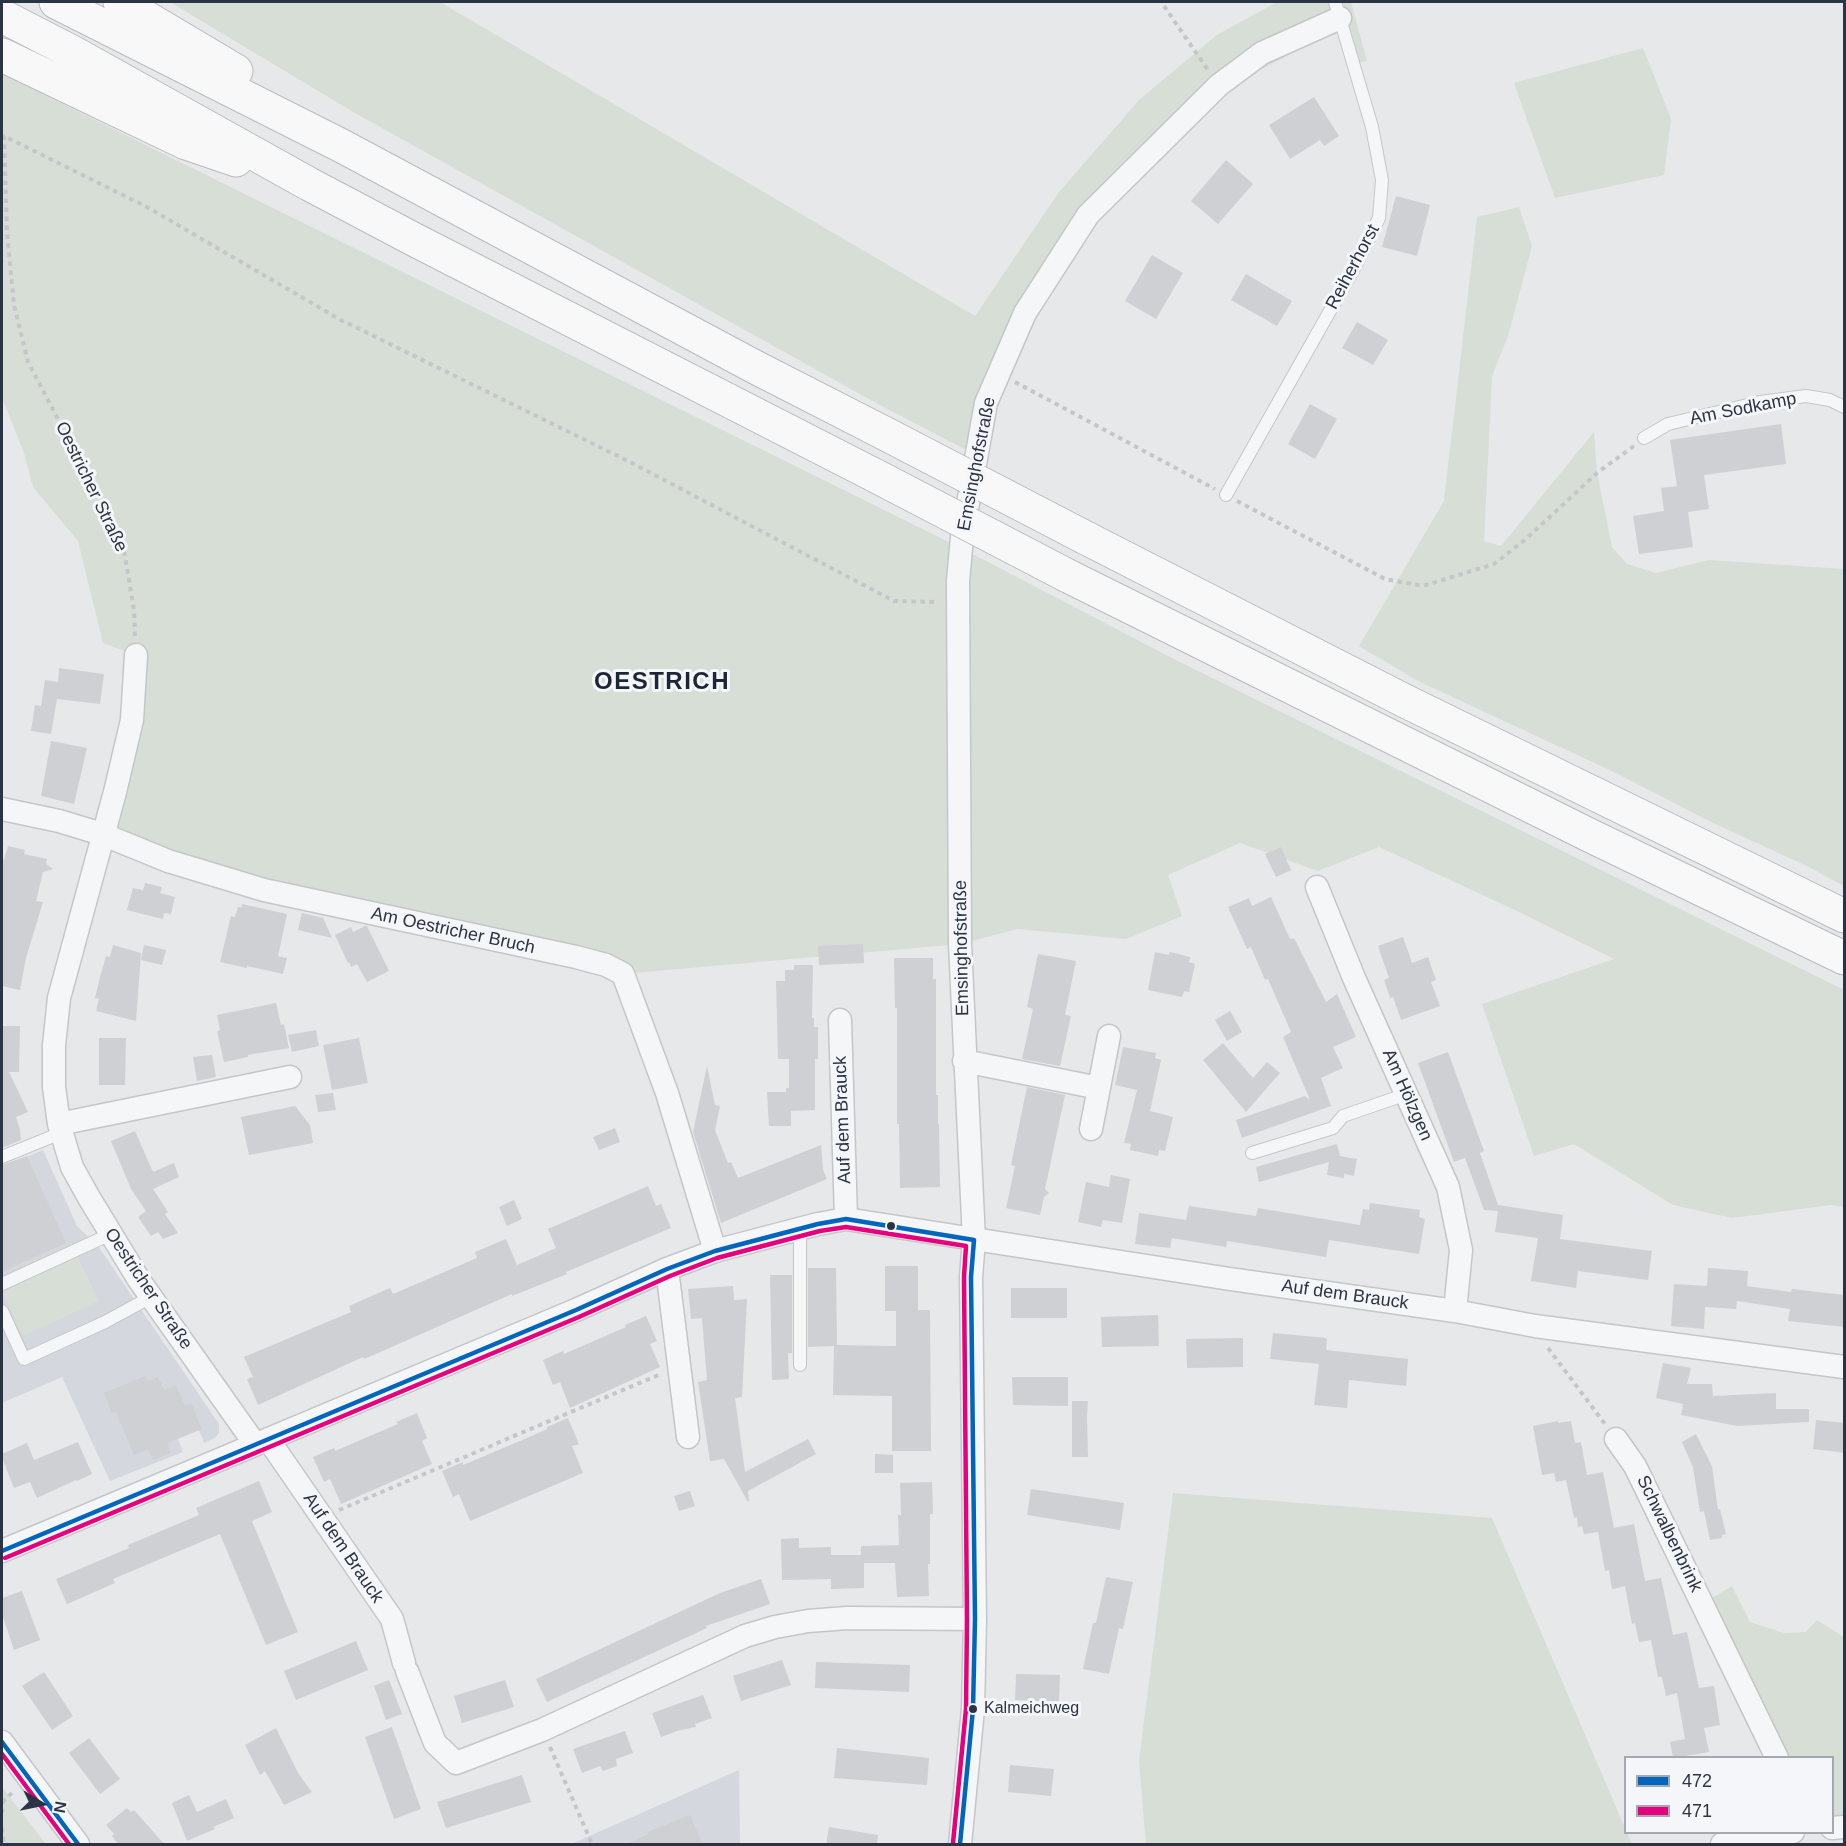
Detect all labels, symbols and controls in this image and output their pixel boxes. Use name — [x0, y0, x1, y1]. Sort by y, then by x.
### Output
street label: Reiherhorst — [1322, 221, 1384, 313]
street label: Am Sodkamp — [1688, 388, 1798, 430]
street label: Emsinghofstraße — [953, 395, 1001, 533]
street label: Oestricher Straße — [50, 418, 132, 556]
district label: OESTRICH — [594, 668, 730, 696]
street label: Emsinghofstraße — [950, 880, 974, 1016]
street label: Am Oestricher Bruch — [369, 903, 537, 959]
street label: Am Hölzgen — [1377, 1046, 1437, 1144]
street label: Auf dem Brauck — [830, 1056, 856, 1184]
unlabelled marker — [885, 1220, 897, 1232]
street label: Oestricher Straße — [99, 1224, 197, 1354]
street label: Auf dem Brauck — [1280, 1275, 1410, 1315]
street label: Schwalbenbrink — [1631, 1472, 1707, 1596]
street label: Auf dem Brauck — [298, 1489, 388, 1607]
place label: Kalmeichweg — [984, 1699, 1079, 1719]
marker: Kalmeichweg — [967, 1703, 979, 1715]
legend — [1624, 1756, 1834, 1834]
text: 472 — [1682, 1771, 1712, 1791]
north arrow — [12, 1774, 72, 1834]
text: N — [51, 1800, 70, 1814]
text: 471 — [1682, 1801, 1712, 1821]

